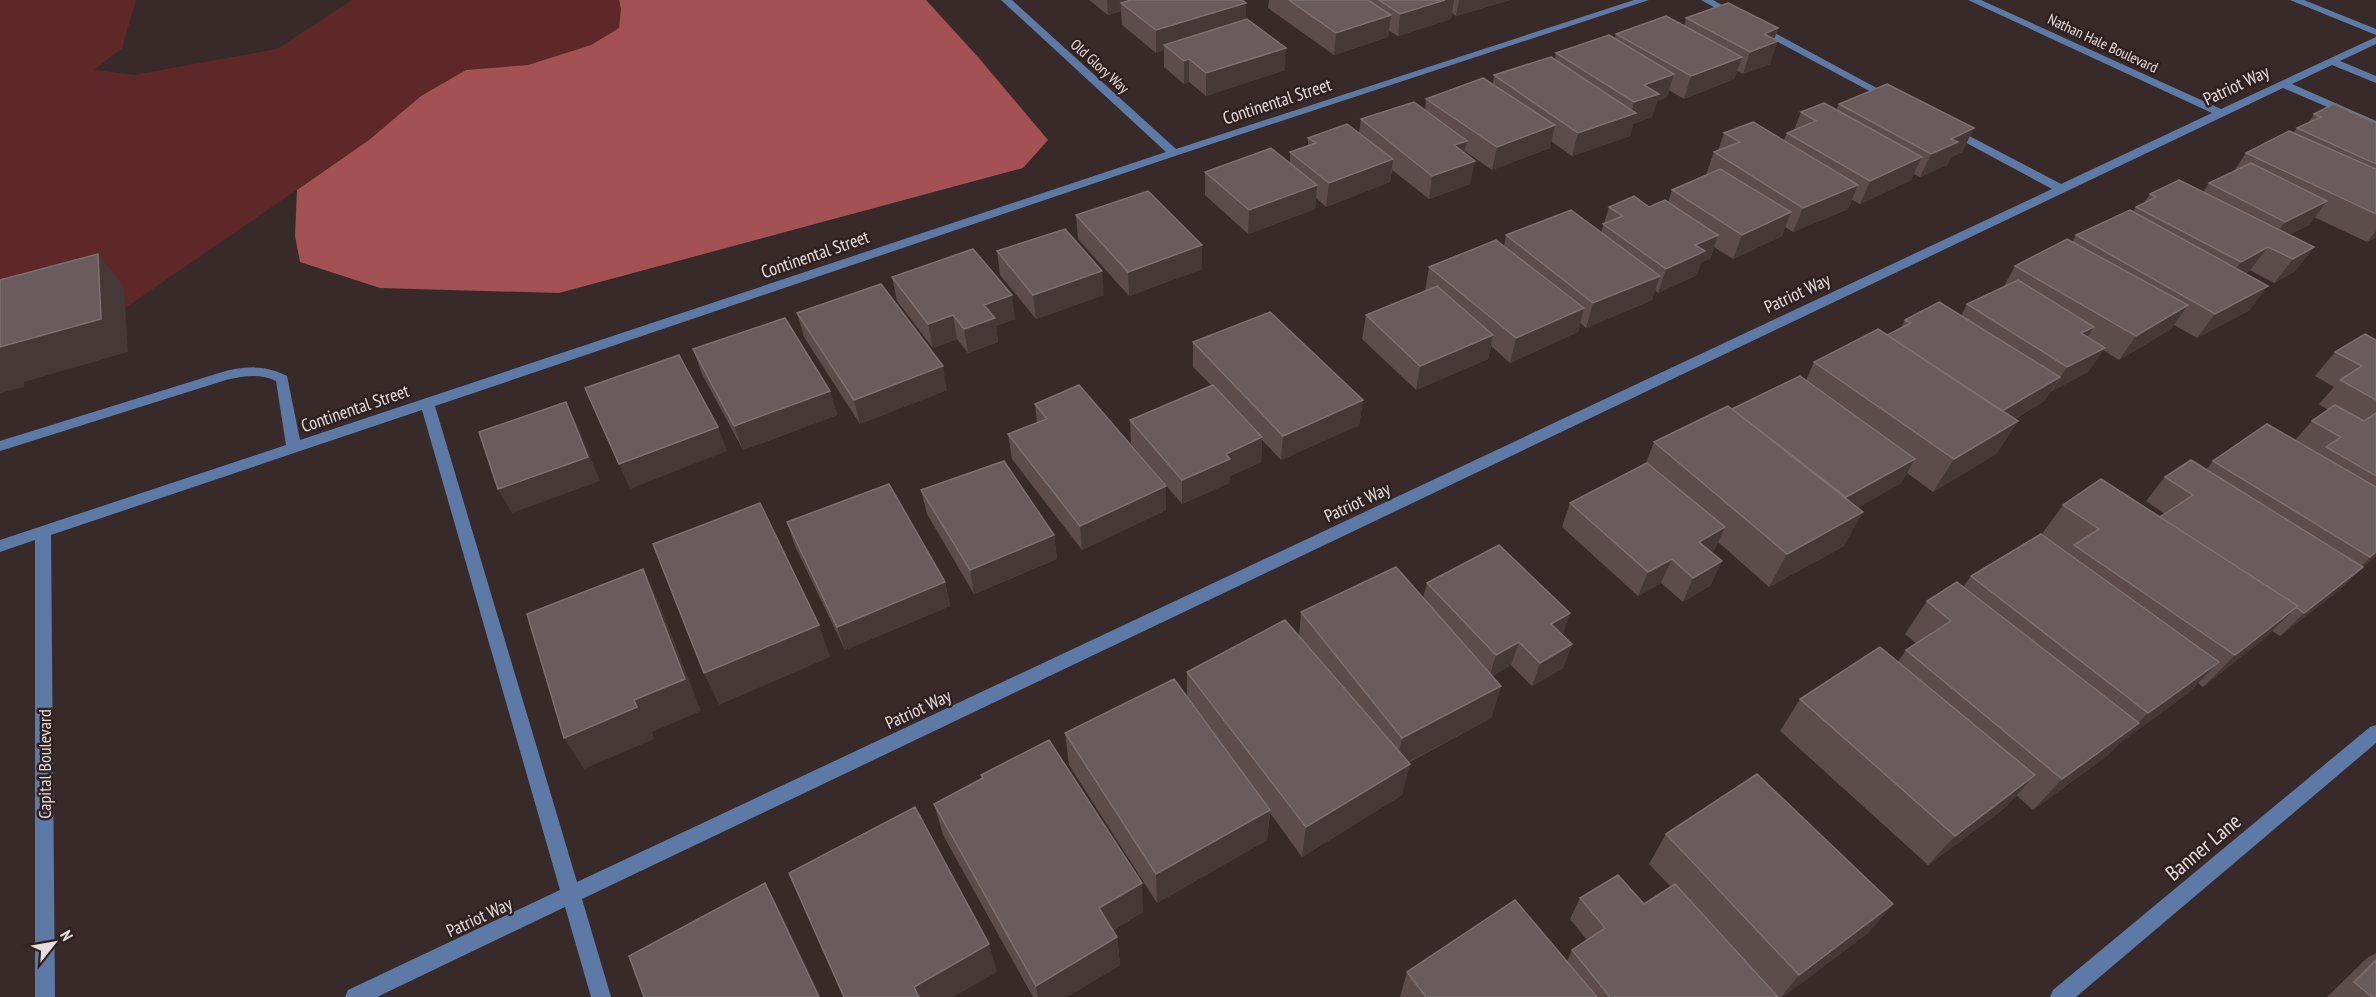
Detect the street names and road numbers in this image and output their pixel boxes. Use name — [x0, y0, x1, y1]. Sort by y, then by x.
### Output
street label: Nathan Hale Boulevard — [2045, 9, 2161, 77]
street label: Old Glory Way — [1067, 35, 1133, 97]
street label: Patriot Way — [2199, 60, 2273, 110]
street label: Continental Street — [1220, 73, 1334, 129]
street label: Continental Street — [758, 225, 872, 283]
street label: Patriot Way — [1760, 268, 1834, 318]
street label: Continental Street — [298, 379, 412, 437]
street label: Patriot Way — [1320, 477, 1394, 527]
street label: Patriot Way — [881, 684, 955, 734]
street label: Capital Boulevard — [33, 709, 56, 819]
street label: Banner Lane — [2160, 808, 2246, 886]
street label: Patriot Way — [442, 892, 516, 942]

